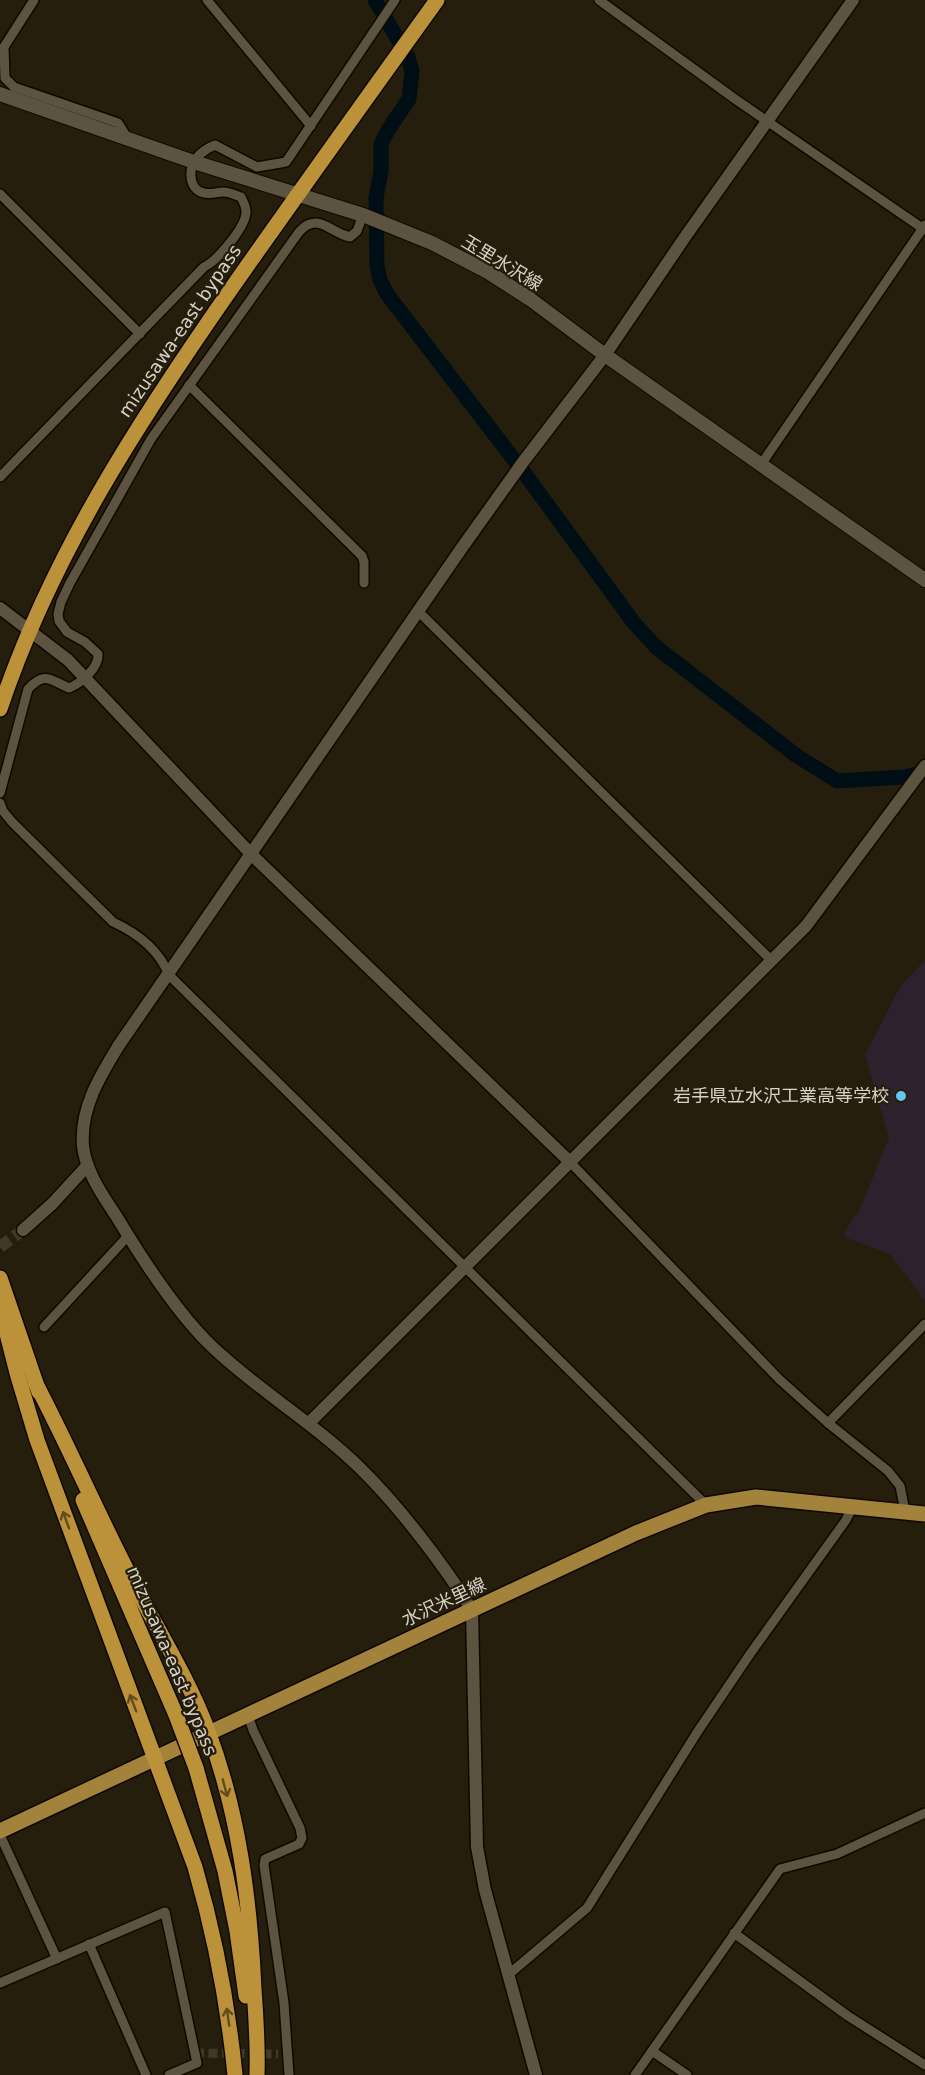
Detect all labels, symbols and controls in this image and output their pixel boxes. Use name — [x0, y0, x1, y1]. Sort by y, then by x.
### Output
street label: 玉里水沢線 — [458, 230, 546, 295]
street label: mizusawa-east bypass — [114, 240, 245, 421]
place label: 岩手県立水沢工業高等学校 — [673, 1085, 889, 1106]
marker: 岩手県立水沢工業高等学校 — [894, 1089, 908, 1103]
one-way arrow — [59, 1511, 70, 1530]
street label: mizusawa-east bypass — [123, 1563, 222, 1759]
street label: 水沢米里線 — [399, 1573, 489, 1630]
one-way arrow — [127, 1694, 138, 1713]
one-way arrow — [220, 1778, 232, 1797]
one-way arrow — [223, 2007, 234, 2027]

